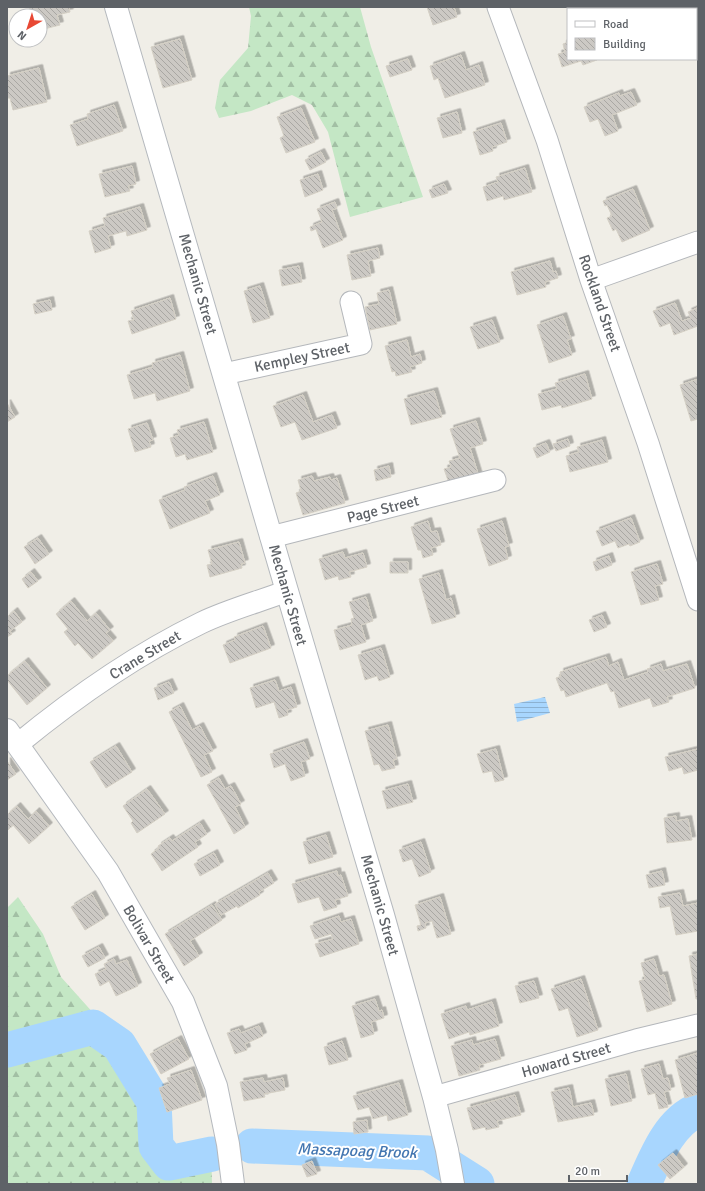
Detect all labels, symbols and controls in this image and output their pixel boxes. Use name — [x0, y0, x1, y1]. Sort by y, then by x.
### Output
north arrow — [8, 8, 48, 48]
legend — [567, 8, 697, 60]
text: Road — [603, 17, 629, 32]
text: N — [15, 28, 29, 43]
text: Building — [603, 37, 646, 52]
street label: Mechanic Street — [175, 231, 221, 337]
street label: Rockland Street — [575, 252, 625, 354]
street label: Kempley Street — [253, 338, 351, 376]
street label: Page Street — [345, 491, 421, 527]
street label: Mechanic Street — [265, 542, 311, 648]
street label: Crane Street — [106, 627, 184, 683]
street label: Mechanic Street — [357, 852, 403, 958]
street label: Bolivar Street — [119, 902, 179, 986]
street label: Howard Street — [519, 1039, 613, 1081]
water label: Massapoag Brook — [297, 1139, 419, 1163]
scale bar — [569, 1157, 627, 1183]
text: 20 m — [575, 1164, 600, 1179]

